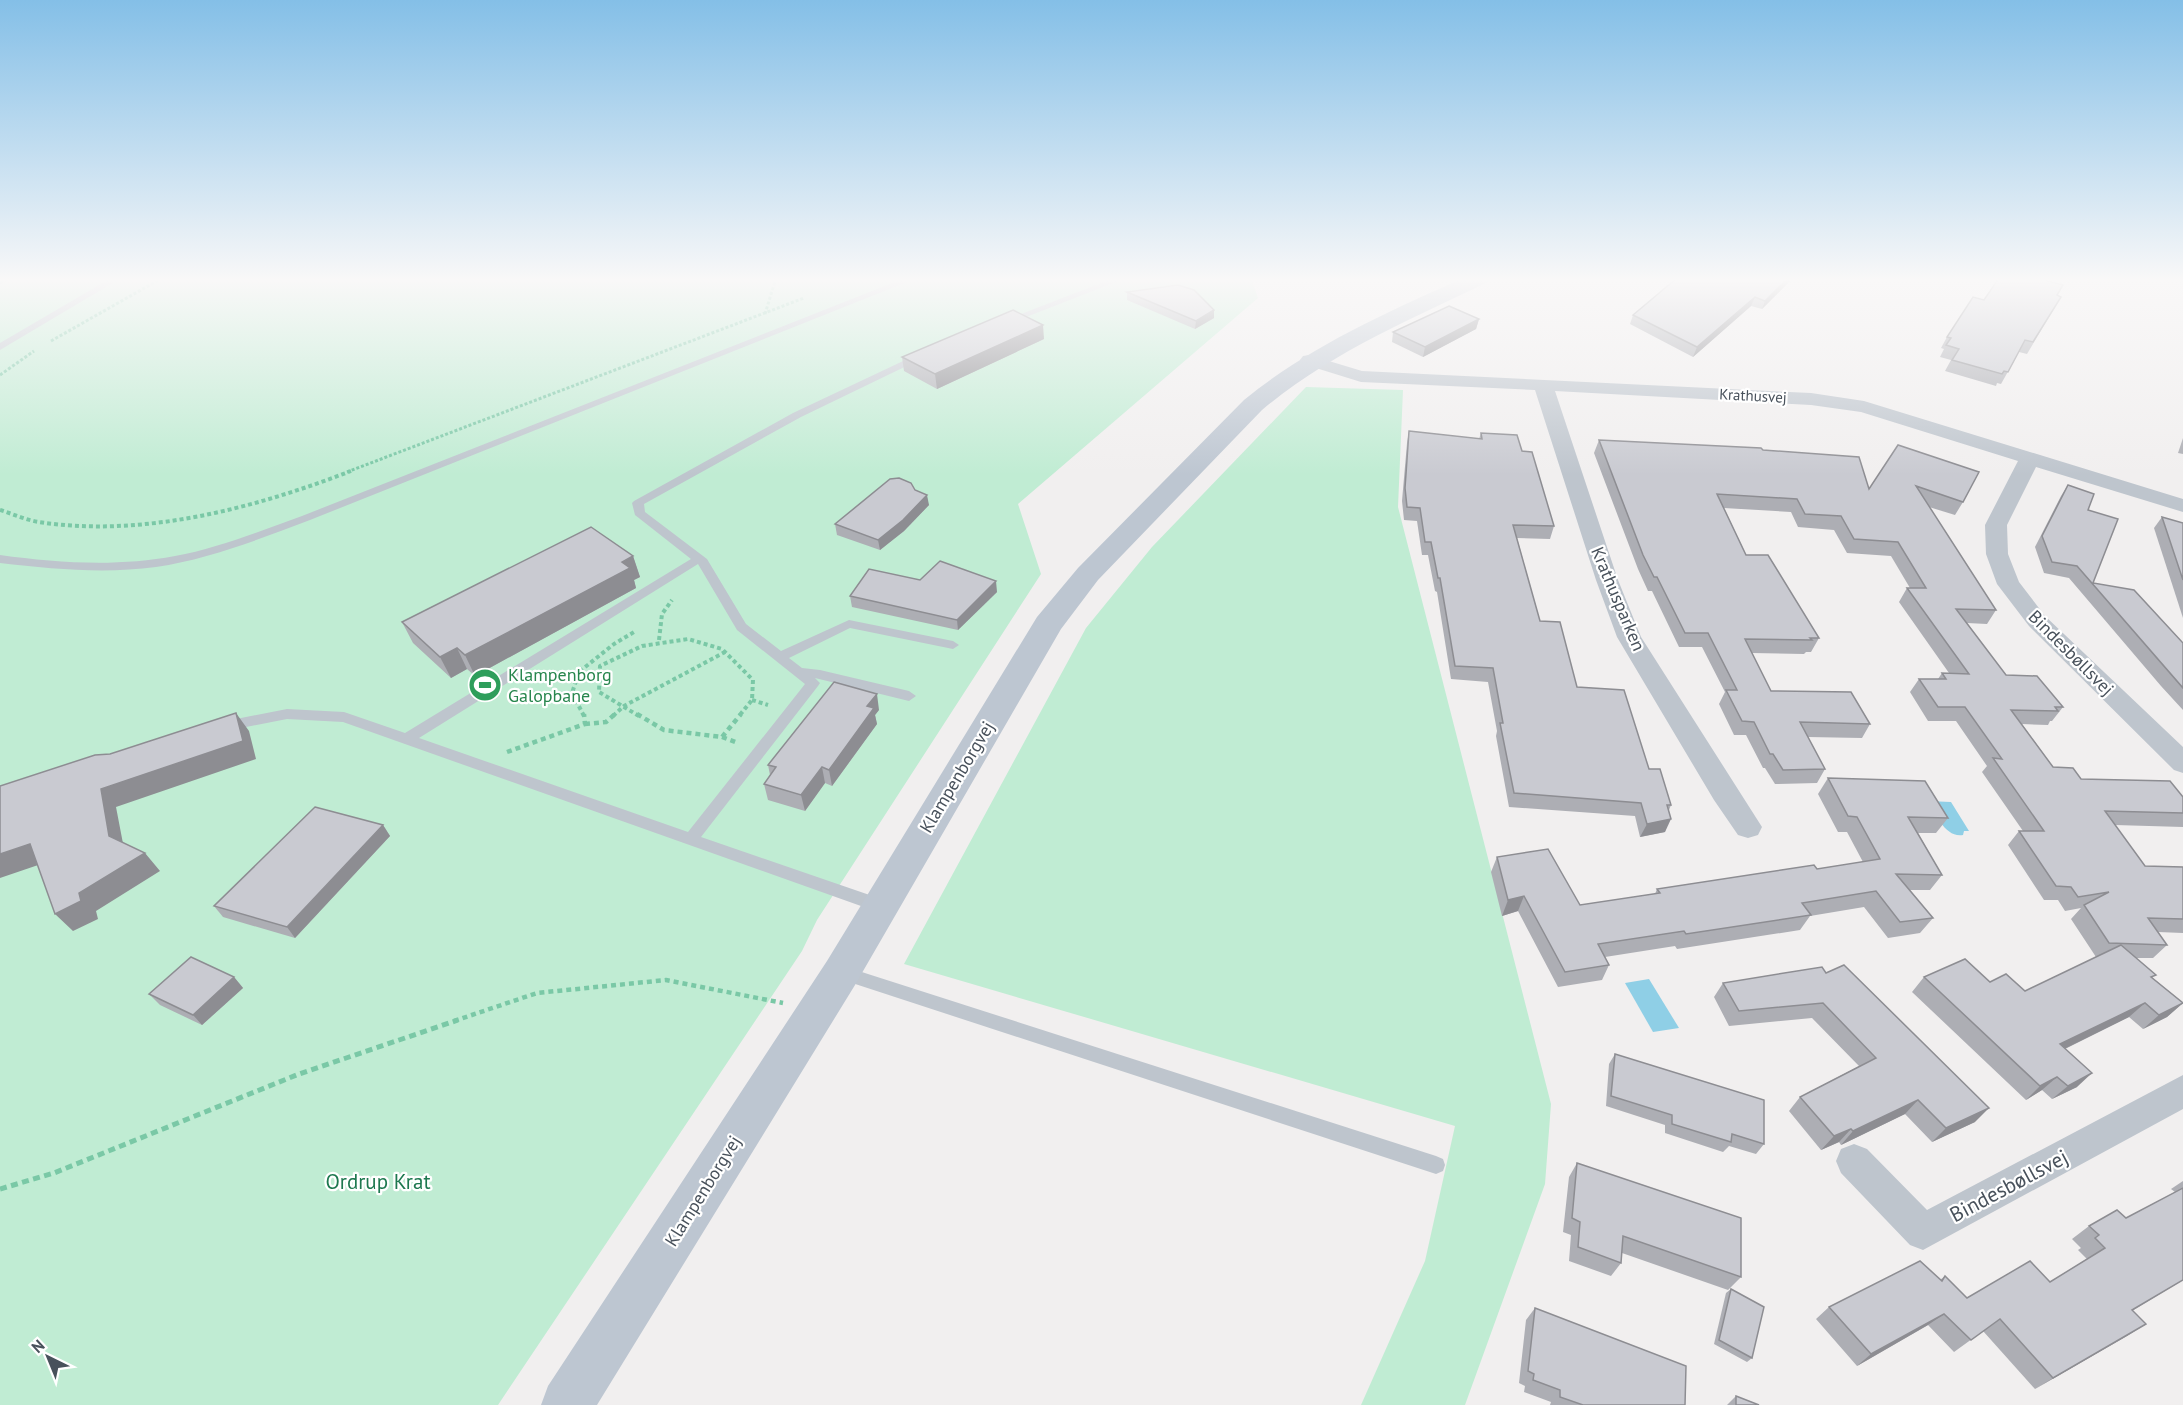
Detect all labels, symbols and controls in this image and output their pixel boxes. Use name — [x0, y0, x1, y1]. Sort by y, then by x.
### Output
street label: Krathusvej — [1719, 384, 1787, 407]
street label: Krathusparken — [1586, 543, 1651, 654]
street label: Bindesbøllsvej — [2024, 605, 2119, 700]
place label: Klampenborg Galopbane — [508, 663, 612, 707]
sports icon: Klampenborg Galopbane — [467, 667, 503, 703]
street label: Klampenborgvej — [914, 717, 999, 837]
street label: Klampenborgvej — [659, 1131, 746, 1250]
street label: Bindesbøllsvej — [1945, 1143, 2073, 1228]
park label: Ordrup Krat — [325, 1168, 431, 1195]
north arrow — [18, 1327, 78, 1387]
text: N — [27, 1335, 48, 1357]

